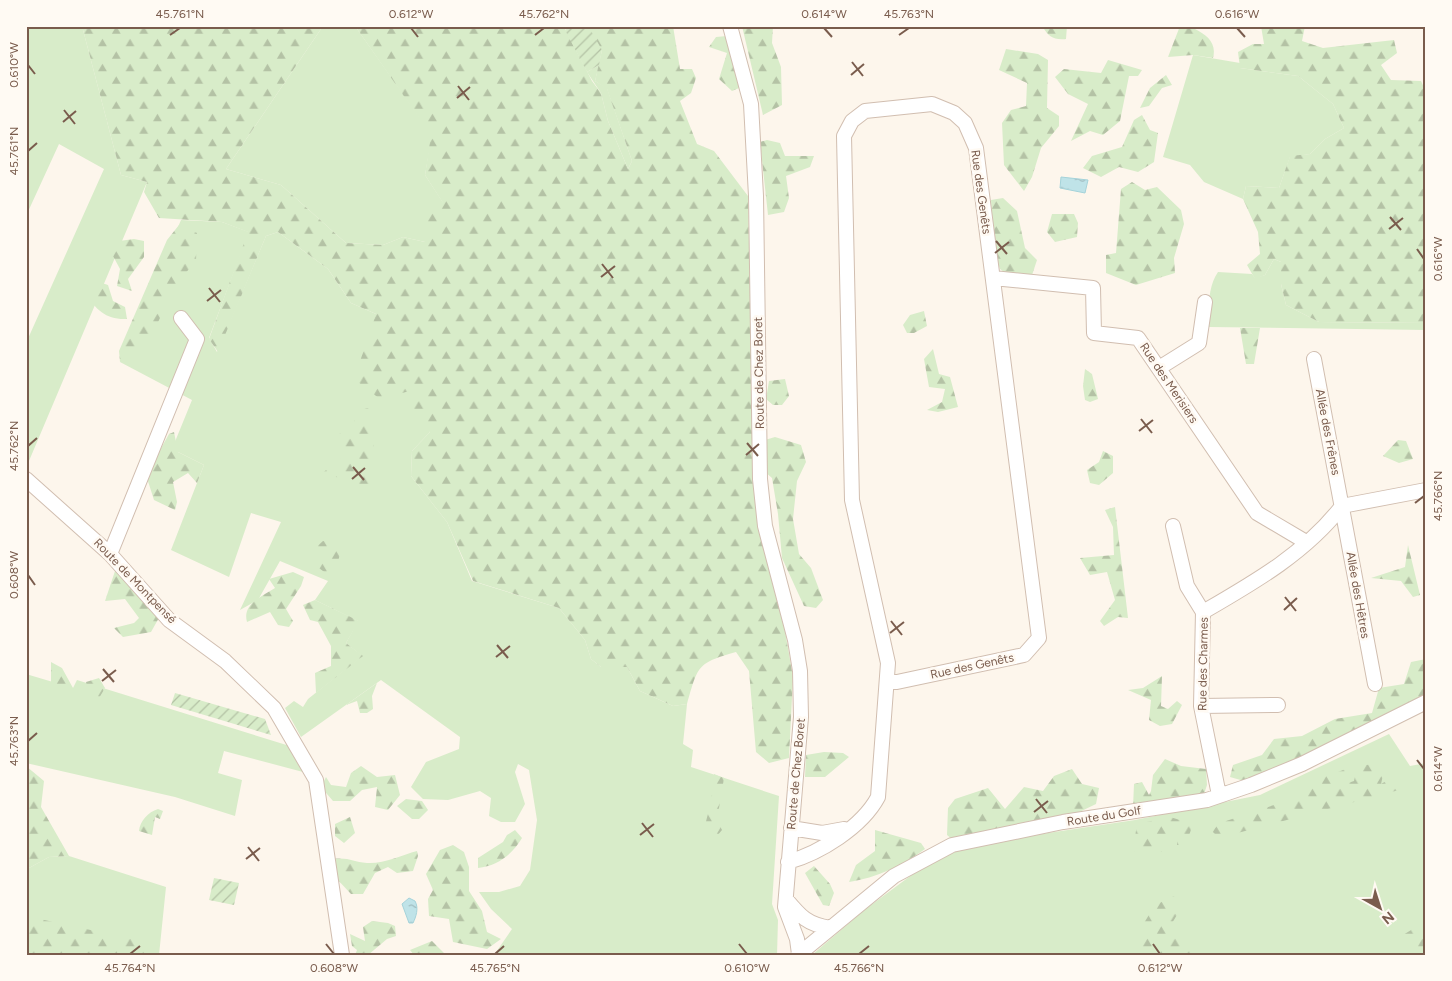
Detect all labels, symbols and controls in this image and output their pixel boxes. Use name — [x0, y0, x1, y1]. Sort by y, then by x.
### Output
text: 45.761°N — [156, 7, 204, 21]
text: 0.612°W — [389, 7, 434, 21]
text: 45.762°N — [519, 7, 569, 21]
text: 0.614°W — [801, 7, 847, 21]
text: 45.763°N — [884, 7, 934, 21]
text: 0.616°W — [1215, 7, 1260, 21]
text: 0.610°W — [7, 42, 21, 88]
text: 45.761°N — [7, 127, 21, 175]
street label: Rue des Genêts — [968, 149, 994, 235]
text: 0.616°W — [1431, 236, 1445, 281]
street label: Route de Chez Boret — [751, 316, 767, 429]
street label: Rue des Merisiers — [1137, 340, 1201, 426]
street label: Allée des Frênes — [1313, 388, 1343, 477]
text: 45.762°N — [7, 421, 21, 471]
text: 45.766°N — [1431, 471, 1445, 521]
street label: Route de Montpensé — [91, 536, 179, 627]
street label: Allée des Hêtres — [1343, 550, 1373, 640]
text: 0.608°W — [7, 551, 21, 599]
street label: Rue des Charmes — [1195, 617, 1211, 711]
street label: Rue des Genêts — [929, 650, 1015, 682]
text: 45.763°N — [7, 716, 21, 766]
street label: Route de Chez Boret — [784, 717, 808, 830]
text: 0.614°W — [1431, 746, 1445, 792]
street label: Route du Golf — [1066, 803, 1143, 829]
north arrow — [1354, 884, 1404, 934]
text: N — [1378, 908, 1397, 928]
text: 45.764°N — [104, 961, 156, 975]
text: 0.608°W — [310, 961, 358, 975]
text: 45.765°N — [470, 961, 520, 975]
text: 0.610°W — [724, 961, 770, 975]
text: 45.766°N — [834, 961, 884, 975]
text: 0.612°W — [1138, 961, 1183, 975]

